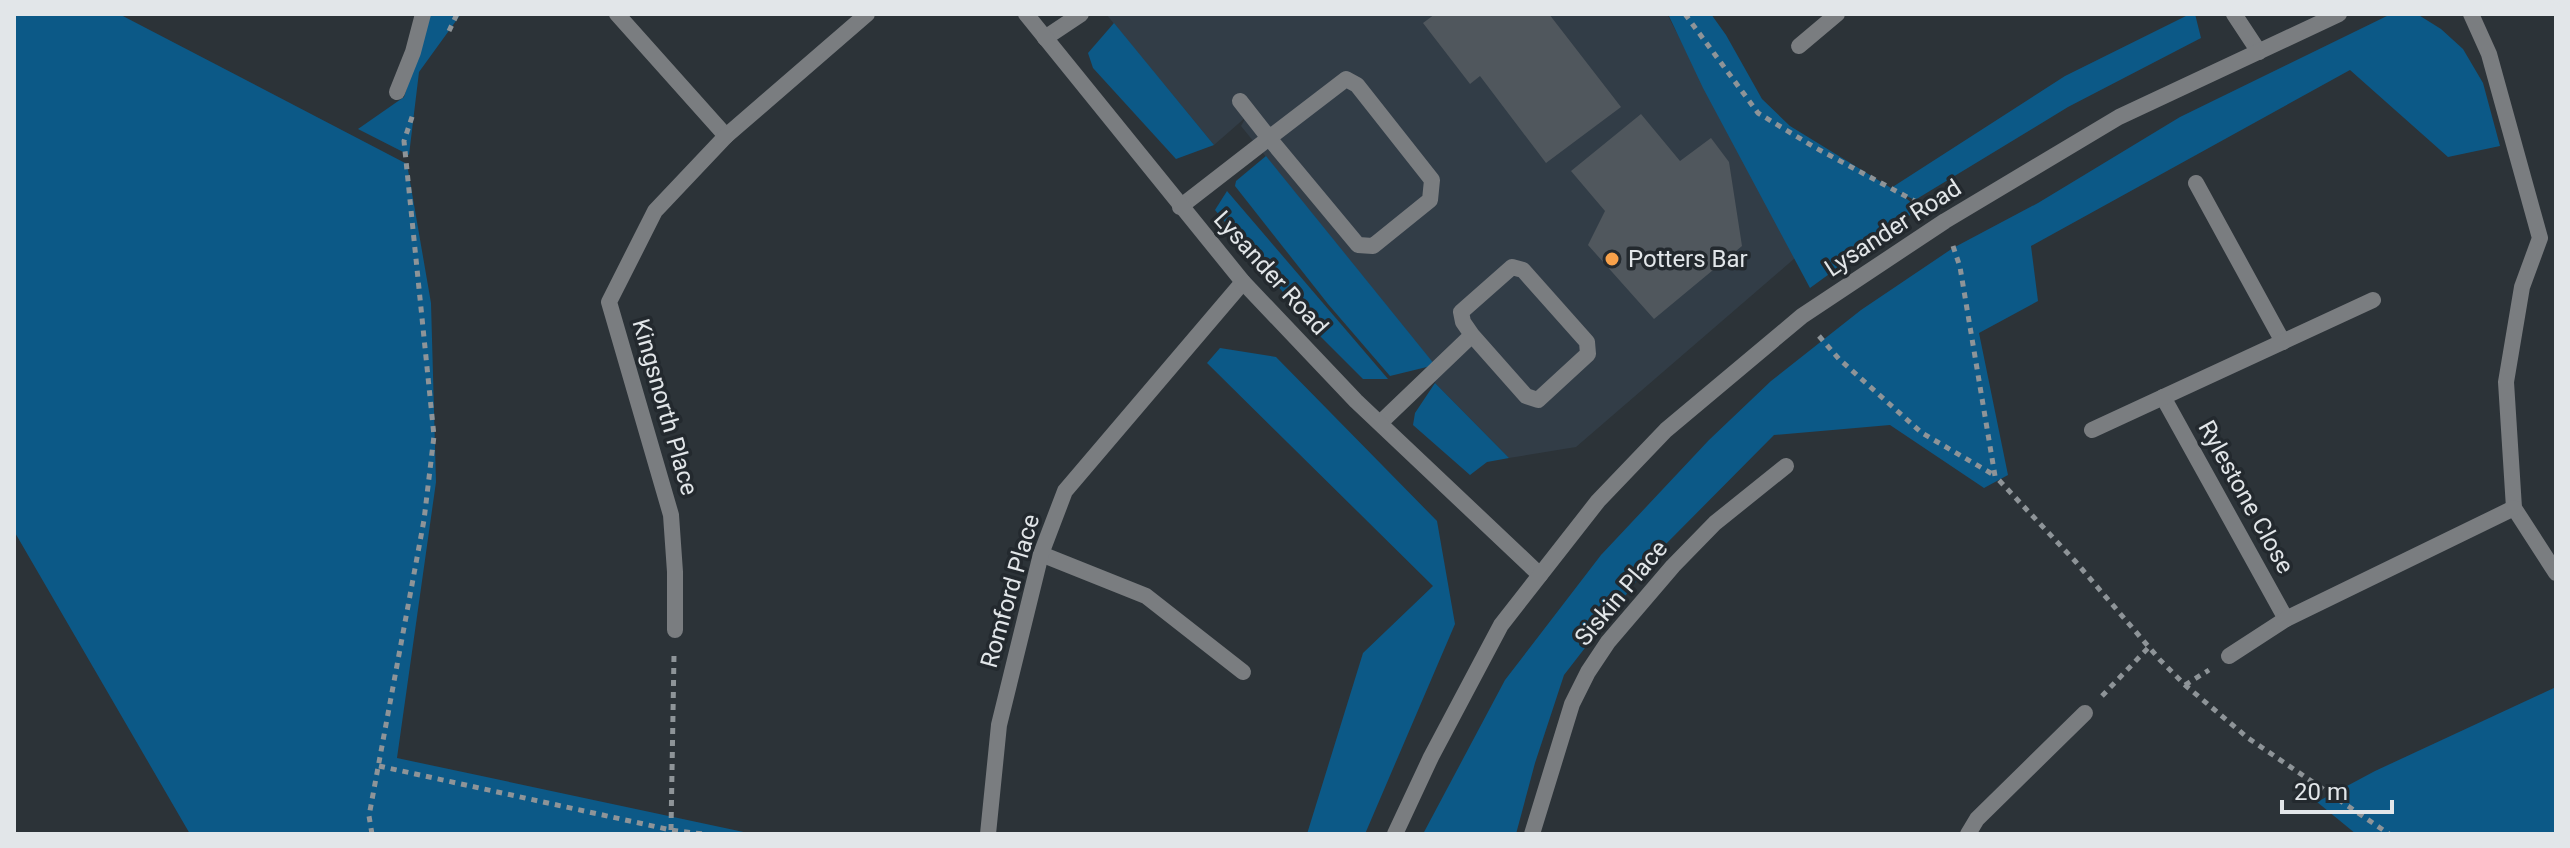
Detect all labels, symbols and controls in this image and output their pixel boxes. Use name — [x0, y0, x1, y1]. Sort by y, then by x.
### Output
street label: Lysander Road — [1820, 174, 1966, 282]
street label: Lysander Road — [1208, 205, 1334, 341]
place label: Potters Bar — [1628, 245, 1748, 273]
marker: Potters Bar — [1603, 250, 1621, 268]
street label: Kingsnorth Place — [626, 316, 704, 498]
street label: Rylestone Close — [2192, 416, 2300, 578]
street label: Romford Place — [975, 511, 1045, 671]
street label: Siskin Place — [1569, 535, 1673, 651]
scale bar — [2282, 764, 2392, 814]
text: 20 m — [2294, 778, 2348, 806]

